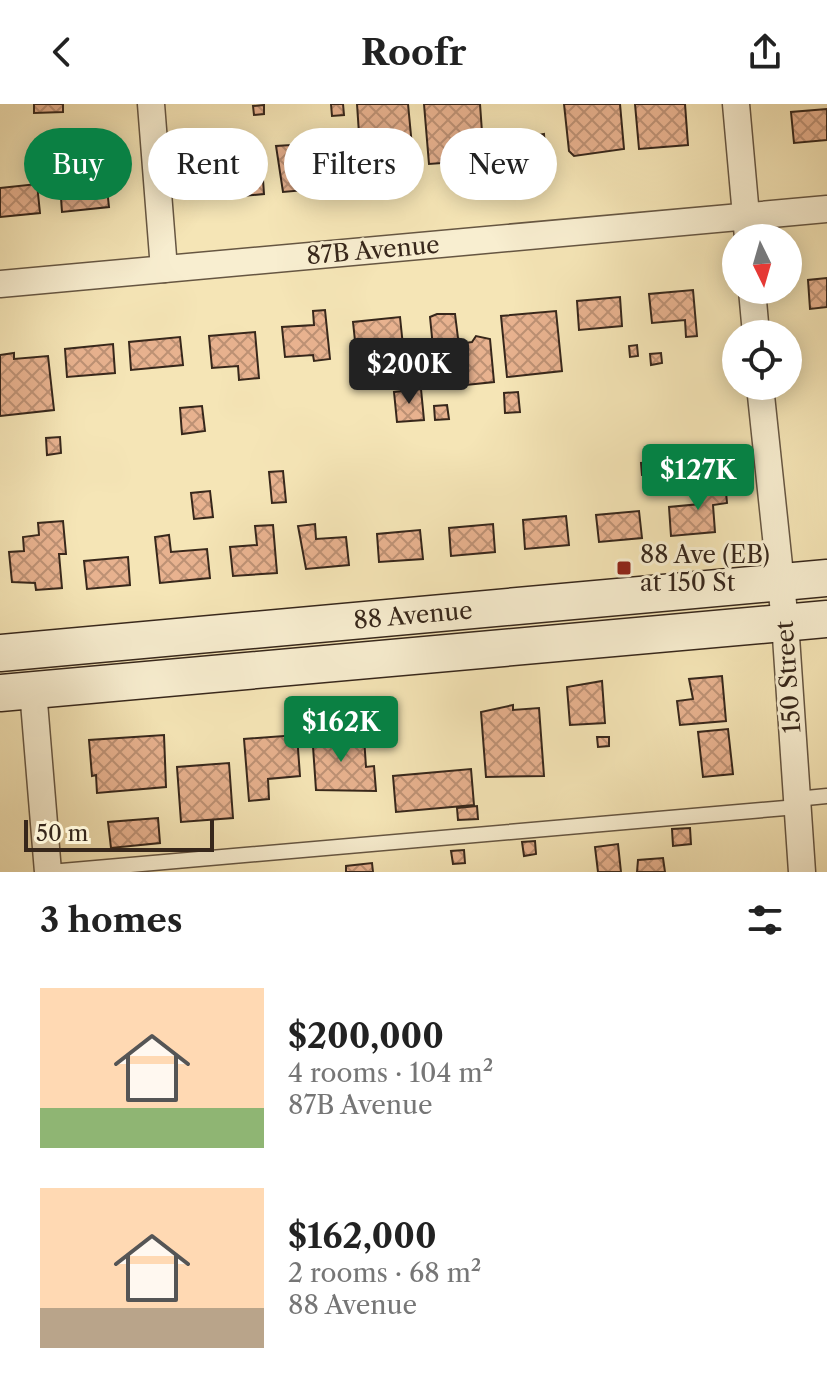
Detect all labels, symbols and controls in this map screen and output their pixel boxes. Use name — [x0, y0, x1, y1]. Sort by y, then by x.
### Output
icon: back — [40, 30, 84, 74]
text: Roofr — [361, 30, 466, 74]
icon: share — [743, 30, 787, 74]
chip: Buy — [24, 128, 132, 200]
chip: Rent — [148, 128, 268, 200]
chip: Filters — [284, 128, 424, 200]
chip: New — [440, 128, 557, 200]
north arrow — [722, 224, 802, 304]
map controls — [722, 224, 802, 400]
street label: 87B Avenue — [305, 230, 441, 270]
button: locate — [722, 320, 802, 400]
pin: $200K — [353, 338, 465, 406]
text: $200K — [367, 348, 451, 380]
pin: $127K — [642, 444, 754, 512]
text: $127K — [660, 454, 736, 486]
place label: 88 Ave (EB) at 150 St — [640, 540, 770, 597]
marker: 88 Ave (EB) at 150 St — [615, 559, 633, 577]
street label: 88 Avenue — [352, 595, 474, 635]
street label: 150 Street — [770, 619, 806, 734]
pin: $162K — [285, 696, 397, 764]
text: $162K — [302, 706, 380, 738]
scale bar — [24, 816, 214, 852]
text: 50 m — [36, 820, 88, 847]
icon: filters — [743, 898, 787, 942]
text: 3 homes — [40, 899, 183, 941]
text: $200,000 — [288, 1015, 444, 1057]
icon: home — [104, 1020, 200, 1116]
text: 4 rooms · 104 m² — [288, 1057, 493, 1089]
text: 87B Avenue — [288, 1089, 433, 1121]
text: $162,000 — [288, 1215, 437, 1257]
icon: home — [104, 1220, 200, 1316]
text: 2 rooms · 68 m² — [288, 1257, 481, 1289]
text: 88 Avenue — [288, 1289, 417, 1321]

